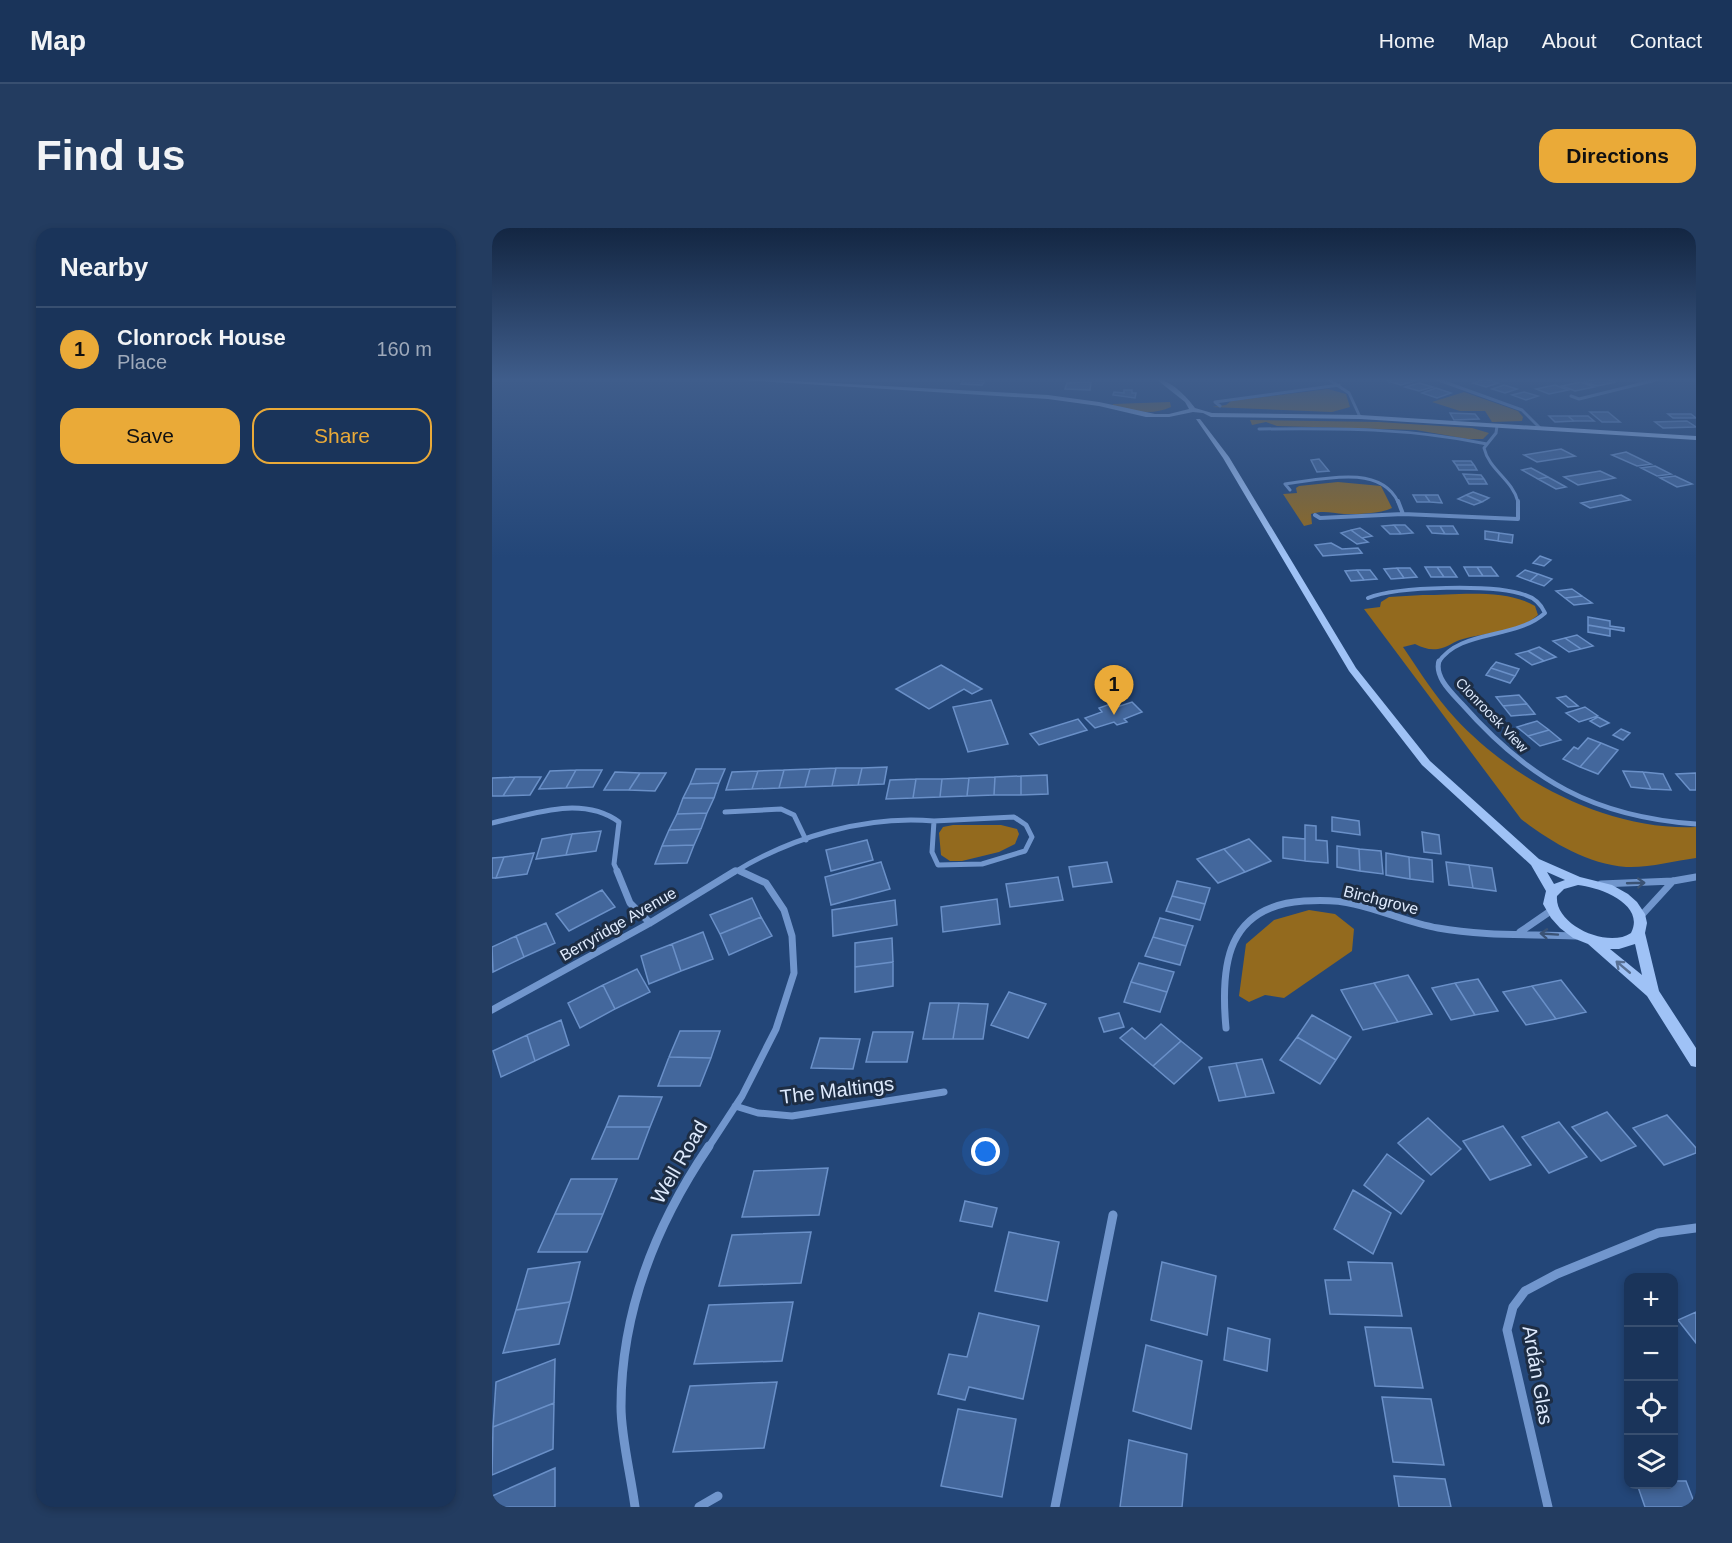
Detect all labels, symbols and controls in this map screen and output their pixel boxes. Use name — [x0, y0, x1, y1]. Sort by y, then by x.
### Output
text: Map — [30, 25, 86, 56]
text: Home — [1379, 29, 1435, 52]
text: Map — [1468, 29, 1509, 52]
text: About — [1542, 29, 1597, 52]
text: Contact — [1630, 29, 1702, 52]
button: Directions — [1539, 129, 1696, 183]
text: Find us — [36, 132, 185, 179]
text: Nearby — [60, 252, 148, 282]
text: Clonrock House — [117, 325, 286, 350]
text: 1 — [74, 338, 85, 360]
text: 160 m — [376, 338, 432, 360]
text: Place — [117, 351, 167, 373]
button: Save — [60, 408, 240, 464]
button: Share — [252, 408, 432, 464]
pin: 1 — [1094, 666, 1134, 715]
street label: Clonroosk View — [1453, 675, 1532, 756]
one-way arrow — [1625, 877, 1645, 888]
street label: Birchgrove — [1342, 883, 1420, 918]
street label: Berryridge Avenue — [557, 884, 679, 964]
one-way arrow — [1539, 928, 1559, 939]
one-way arrow — [1615, 960, 1631, 973]
street label: The Maltings — [779, 1072, 895, 1108]
street label: Well Road — [646, 1117, 712, 1207]
your location — [971, 1137, 1000, 1166]
map controls — [1624, 1273, 1678, 1489]
button: + — [1624, 1273, 1678, 1327]
street label: Ardán Glas — [1518, 1324, 1558, 1426]
button: − — [1624, 1327, 1678, 1381]
button: locate — [1624, 1381, 1678, 1435]
button: layers — [1624, 1435, 1678, 1489]

